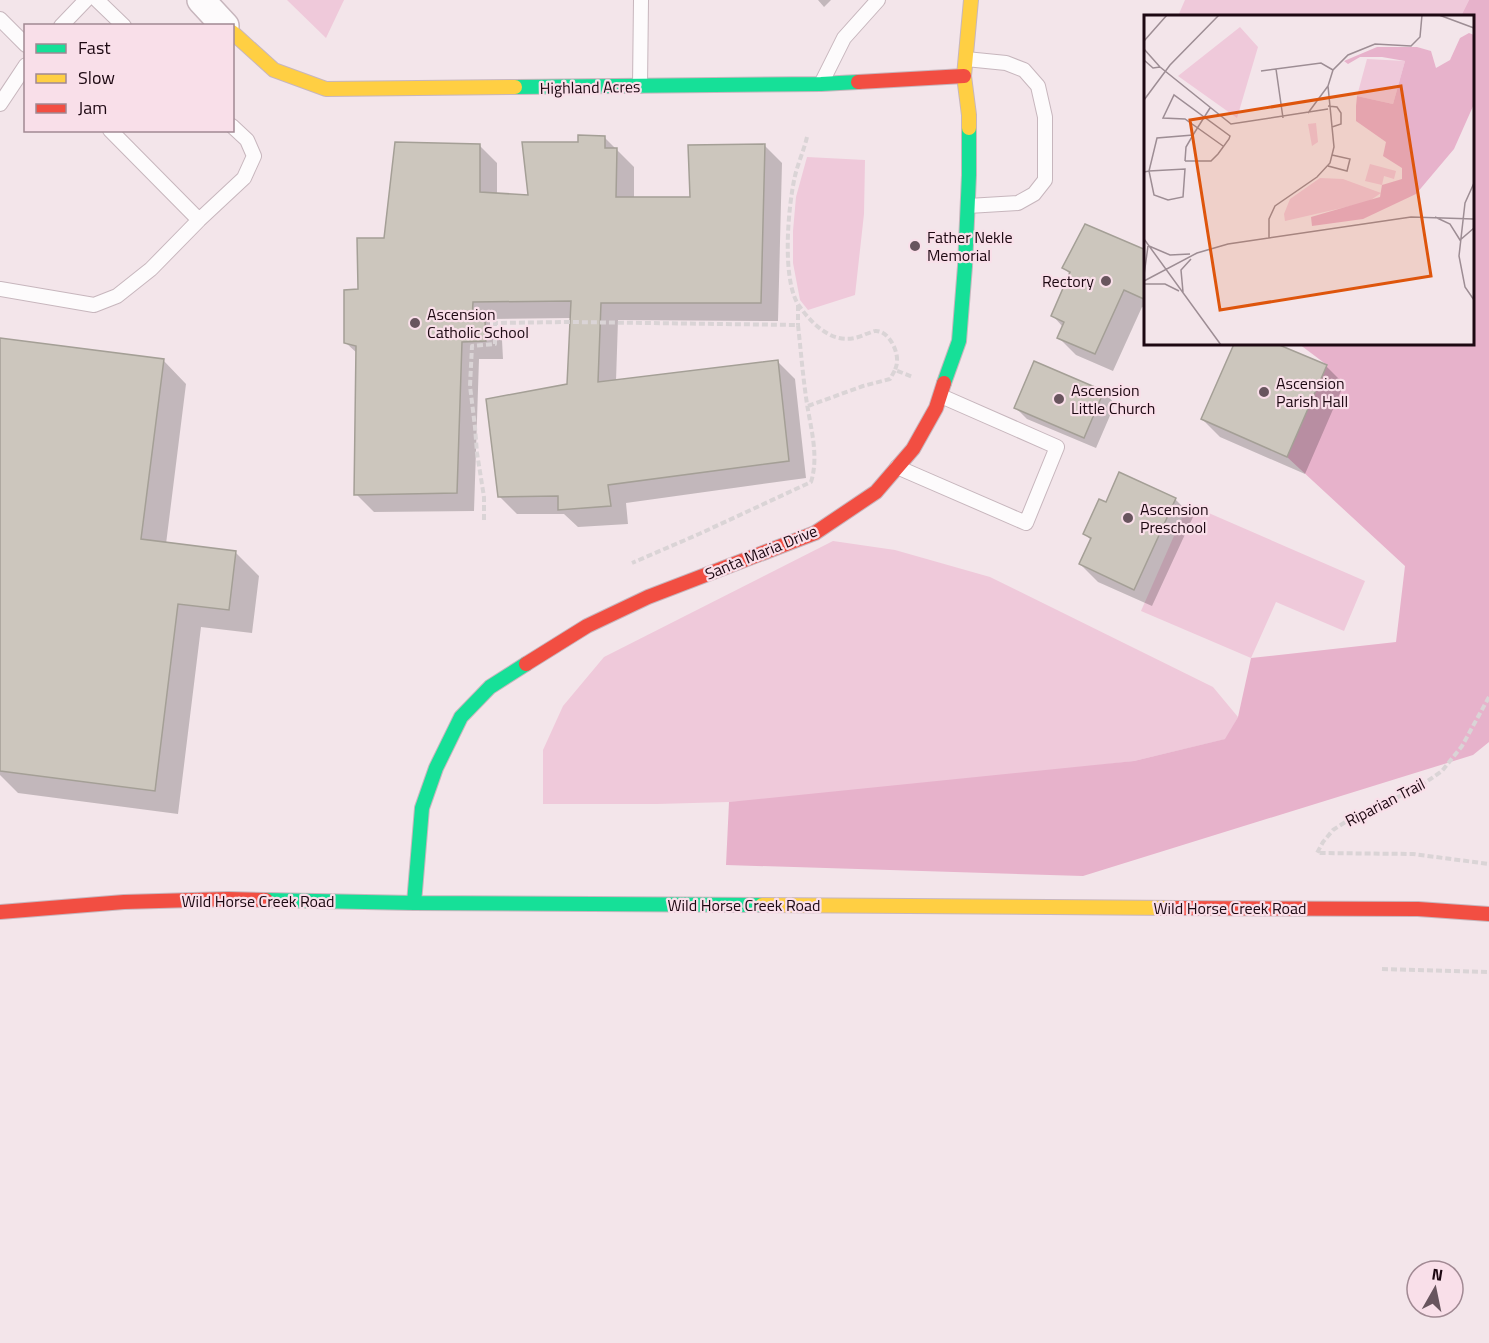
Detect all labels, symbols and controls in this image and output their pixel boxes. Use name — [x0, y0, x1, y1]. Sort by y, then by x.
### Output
inset map — [1144, 15, 1474, 345]
legend — [24, 24, 234, 132]
text: Fast — [78, 34, 111, 61]
text: Slow — [78, 64, 115, 91]
street label: Highland Acres — [539, 74, 641, 100]
text: Jam — [78, 94, 107, 121]
place label: Father Nekle Memorial — [927, 225, 1013, 267]
marker: Father Nekle Memorial — [908, 239, 922, 253]
place label: Rectory — [1042, 269, 1094, 293]
marker: Rectory — [1099, 274, 1113, 288]
place label: Ascension Catholic School — [427, 302, 529, 344]
marker: Ascension Catholic School — [408, 316, 422, 330]
place label: Ascension Parish Hall — [1276, 371, 1348, 413]
place label: Ascension Little Church — [1071, 378, 1155, 420]
marker: Ascension Parish Hall — [1257, 385, 1271, 399]
marker: Ascension Little Church — [1052, 392, 1066, 406]
place label: Ascension Preschool — [1140, 497, 1209, 539]
marker: Ascension Preschool — [1121, 511, 1135, 525]
street label: Santa Maria Drive — [701, 519, 821, 585]
street label: Riparian Trail — [1341, 772, 1429, 832]
street label: Wild Horse Creek Road — [181, 889, 335, 913]
street label: Wild Horse Creek Road — [667, 893, 821, 917]
street label: Wild Horse Creek Road — [1153, 896, 1307, 920]
north arrow — [1405, 1259, 1465, 1319]
text: N — [1430, 1261, 1445, 1287]

